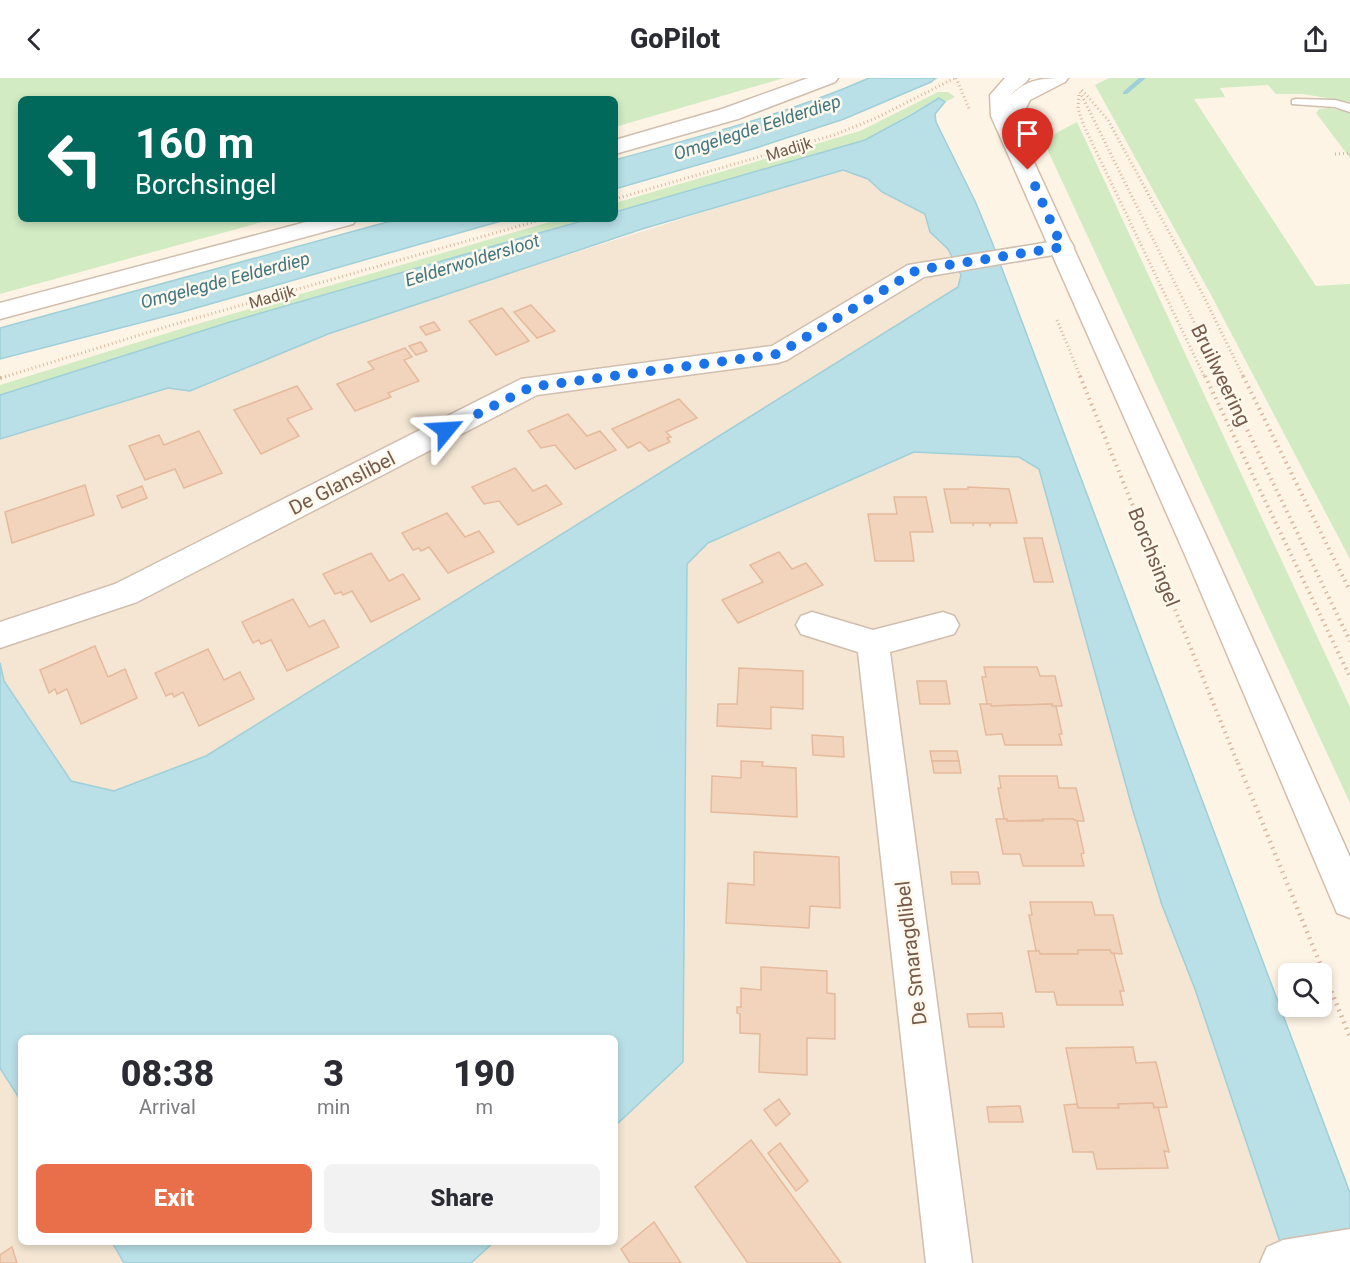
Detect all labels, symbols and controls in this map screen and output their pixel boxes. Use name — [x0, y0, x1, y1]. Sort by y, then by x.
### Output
icon: back — [18, 23, 51, 56]
text: GoPilot — [630, 23, 720, 55]
icon: share — [1299, 23, 1332, 56]
water label: Omgelegde Eelderdiep — [671, 90, 843, 164]
pin — [1002, 108, 1053, 170]
icon: arrive — [1011, 117, 1044, 150]
text: 160 m — [135, 119, 254, 168]
icon: left — [36, 120, 114, 198]
street label: Madijk — [763, 133, 815, 165]
text: Borchsingel — [135, 169, 277, 201]
water label: Eelderwoldersloot — [402, 229, 542, 290]
water label: Omgelegde Eelderdiep — [138, 247, 312, 313]
street label: Madijk — [247, 281, 298, 313]
street label: Bruilweering — [1186, 320, 1256, 430]
position arrow — [414, 398, 478, 462]
street label: De Glanslibel — [285, 446, 399, 520]
street label: Borchsingel — [1123, 504, 1185, 610]
street label: De Smaragdlibel — [890, 879, 932, 1027]
map controls — [1278, 963, 1332, 1017]
button: search — [1278, 963, 1332, 1017]
text: 08:38 — [121, 1053, 214, 1095]
text: 3 — [323, 1053, 344, 1095]
text: 190 — [453, 1053, 515, 1095]
text: Arrival — [139, 1095, 196, 1119]
text: min — [317, 1095, 350, 1119]
text: m — [475, 1095, 493, 1119]
button: Exit — [36, 1164, 312, 1233]
button: Share — [324, 1164, 600, 1233]

